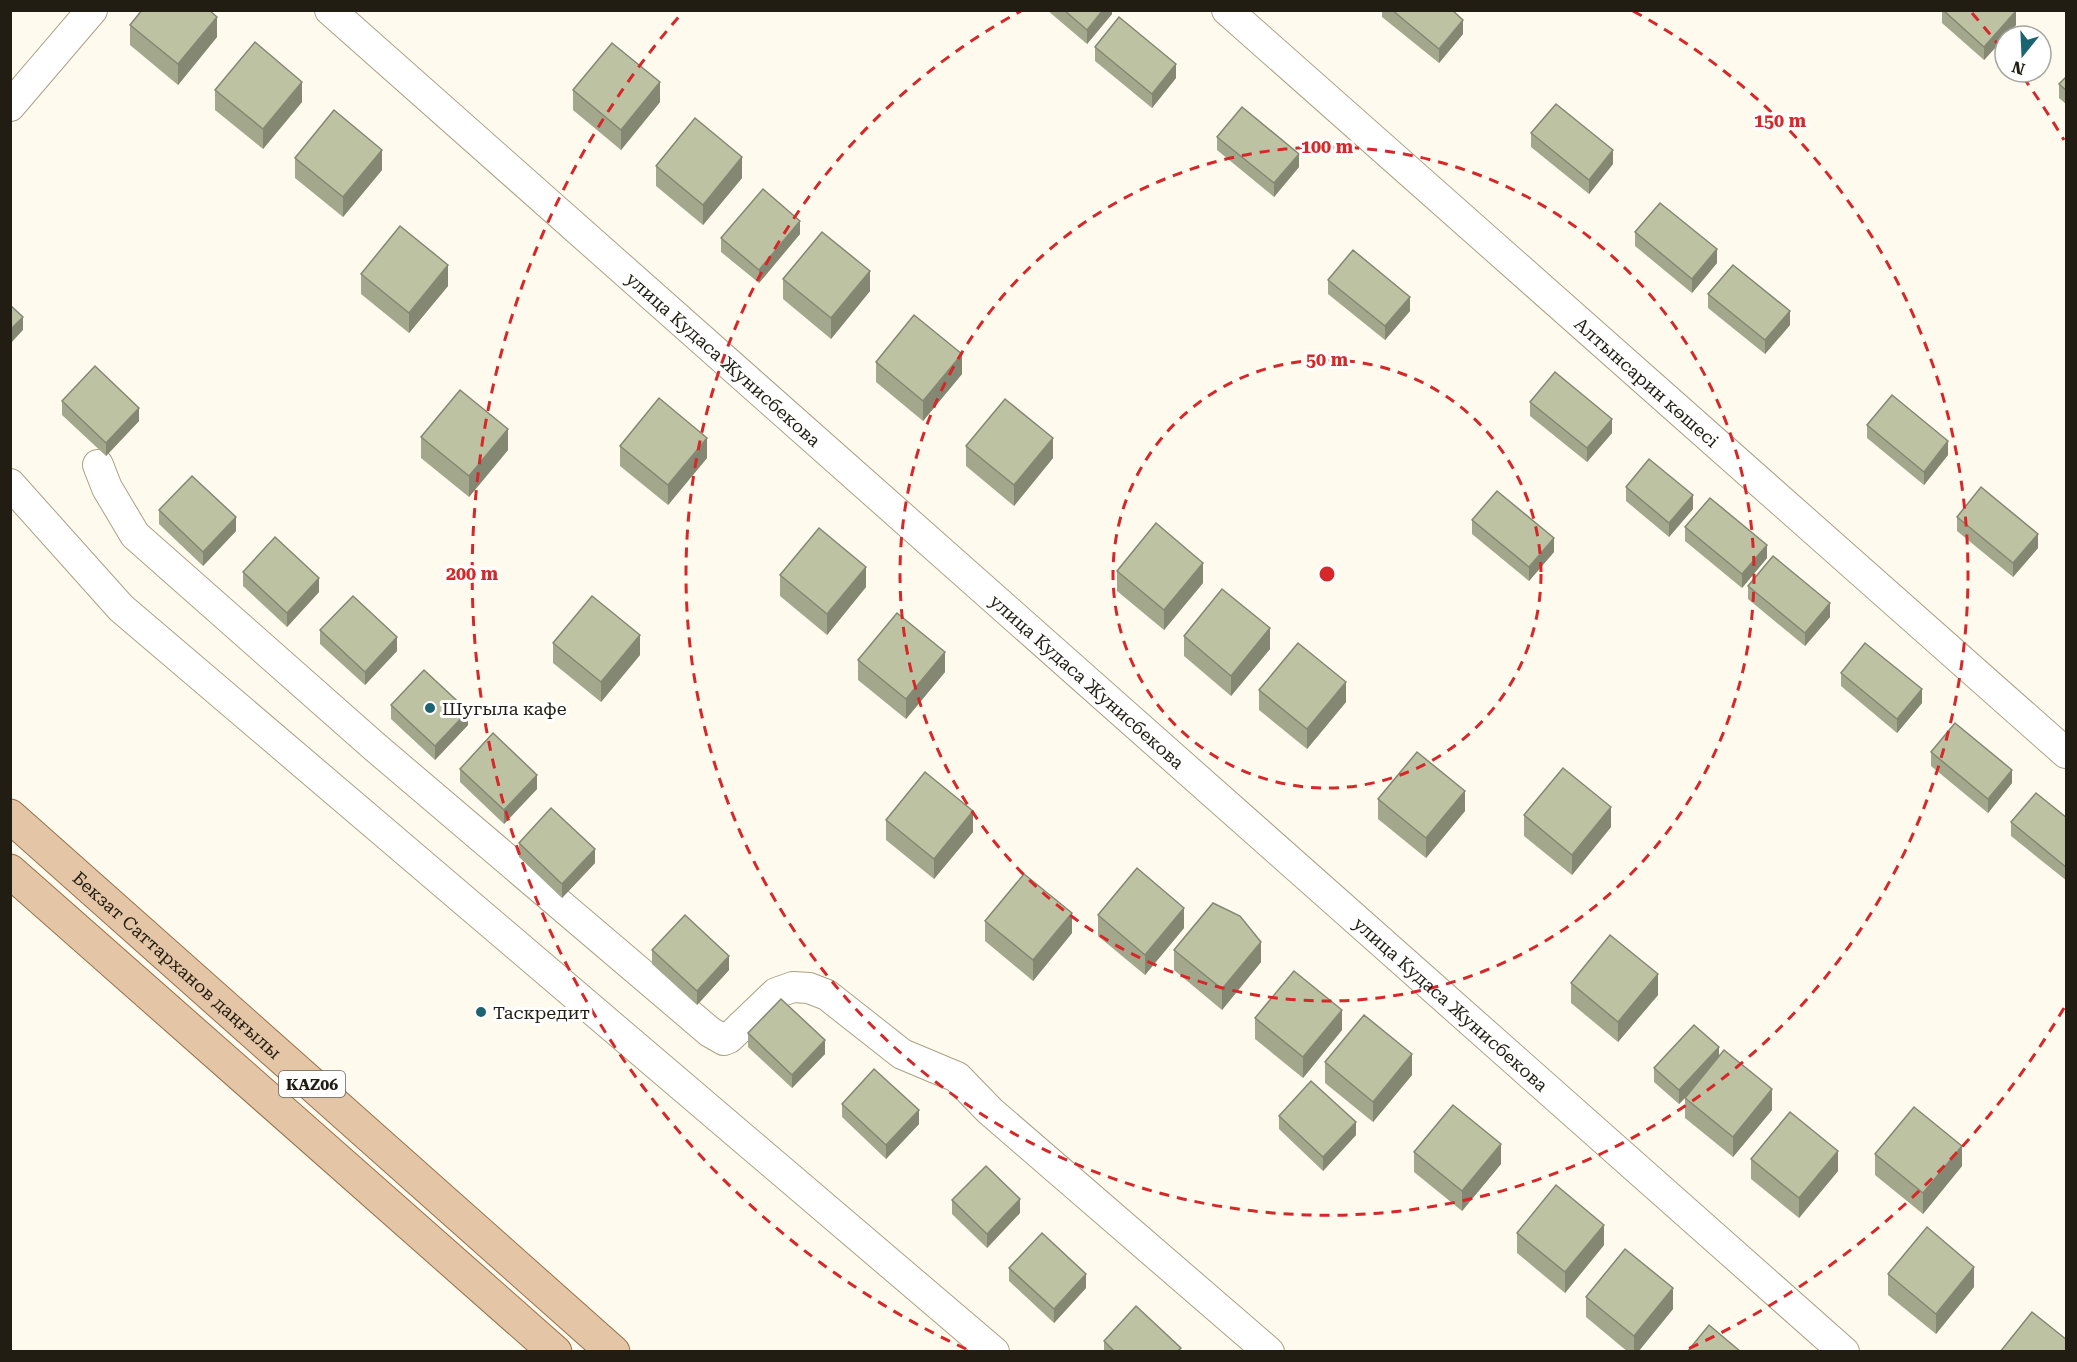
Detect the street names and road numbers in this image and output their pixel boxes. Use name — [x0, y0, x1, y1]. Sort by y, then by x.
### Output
street label: улица Кудаса Жунисбекова — [622, 267, 825, 451]
street label: Алтынсарин көшесі — [1571, 313, 1723, 451]
street label: улица Кудаса Жунисбекова — [986, 590, 1189, 773]
street label: Бекзат Саттарханов даңғылы — [69, 867, 286, 1063]
street label: улица Кудаса Жунисбекова — [1350, 912, 1553, 1095]
road number: KАZ06 — [279, 1071, 345, 1097]

